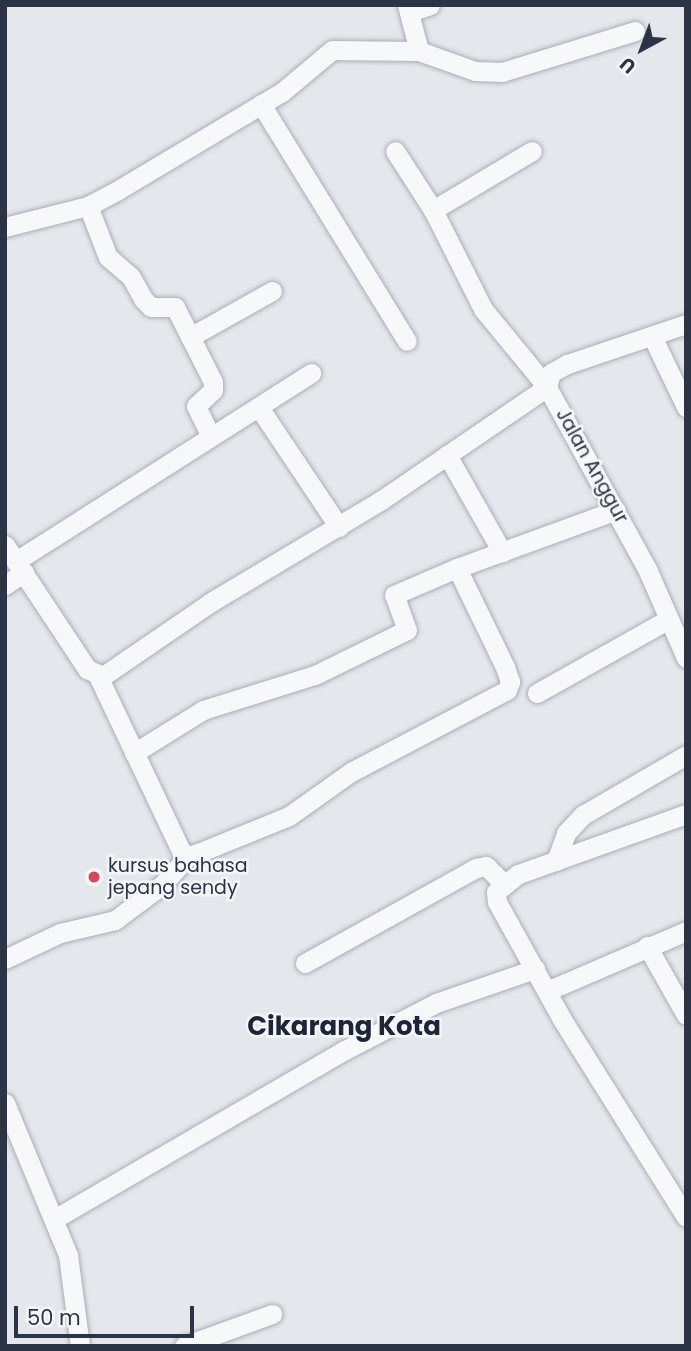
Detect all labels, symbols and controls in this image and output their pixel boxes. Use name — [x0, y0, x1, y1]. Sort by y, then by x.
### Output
north arrow — [607, 14, 677, 84]
text: U — [614, 51, 642, 80]
street label: Jalan Anggur — [551, 405, 633, 527]
place label: kursus bahasa jepang sendy — [108, 855, 248, 899]
marker: kursus bahasa jepang sendy — [86, 869, 102, 885]
district label: Cikarang Kota — [247, 1011, 441, 1043]
scale bar — [18, 1292, 198, 1336]
text: 50 m — [27, 1303, 81, 1332]

